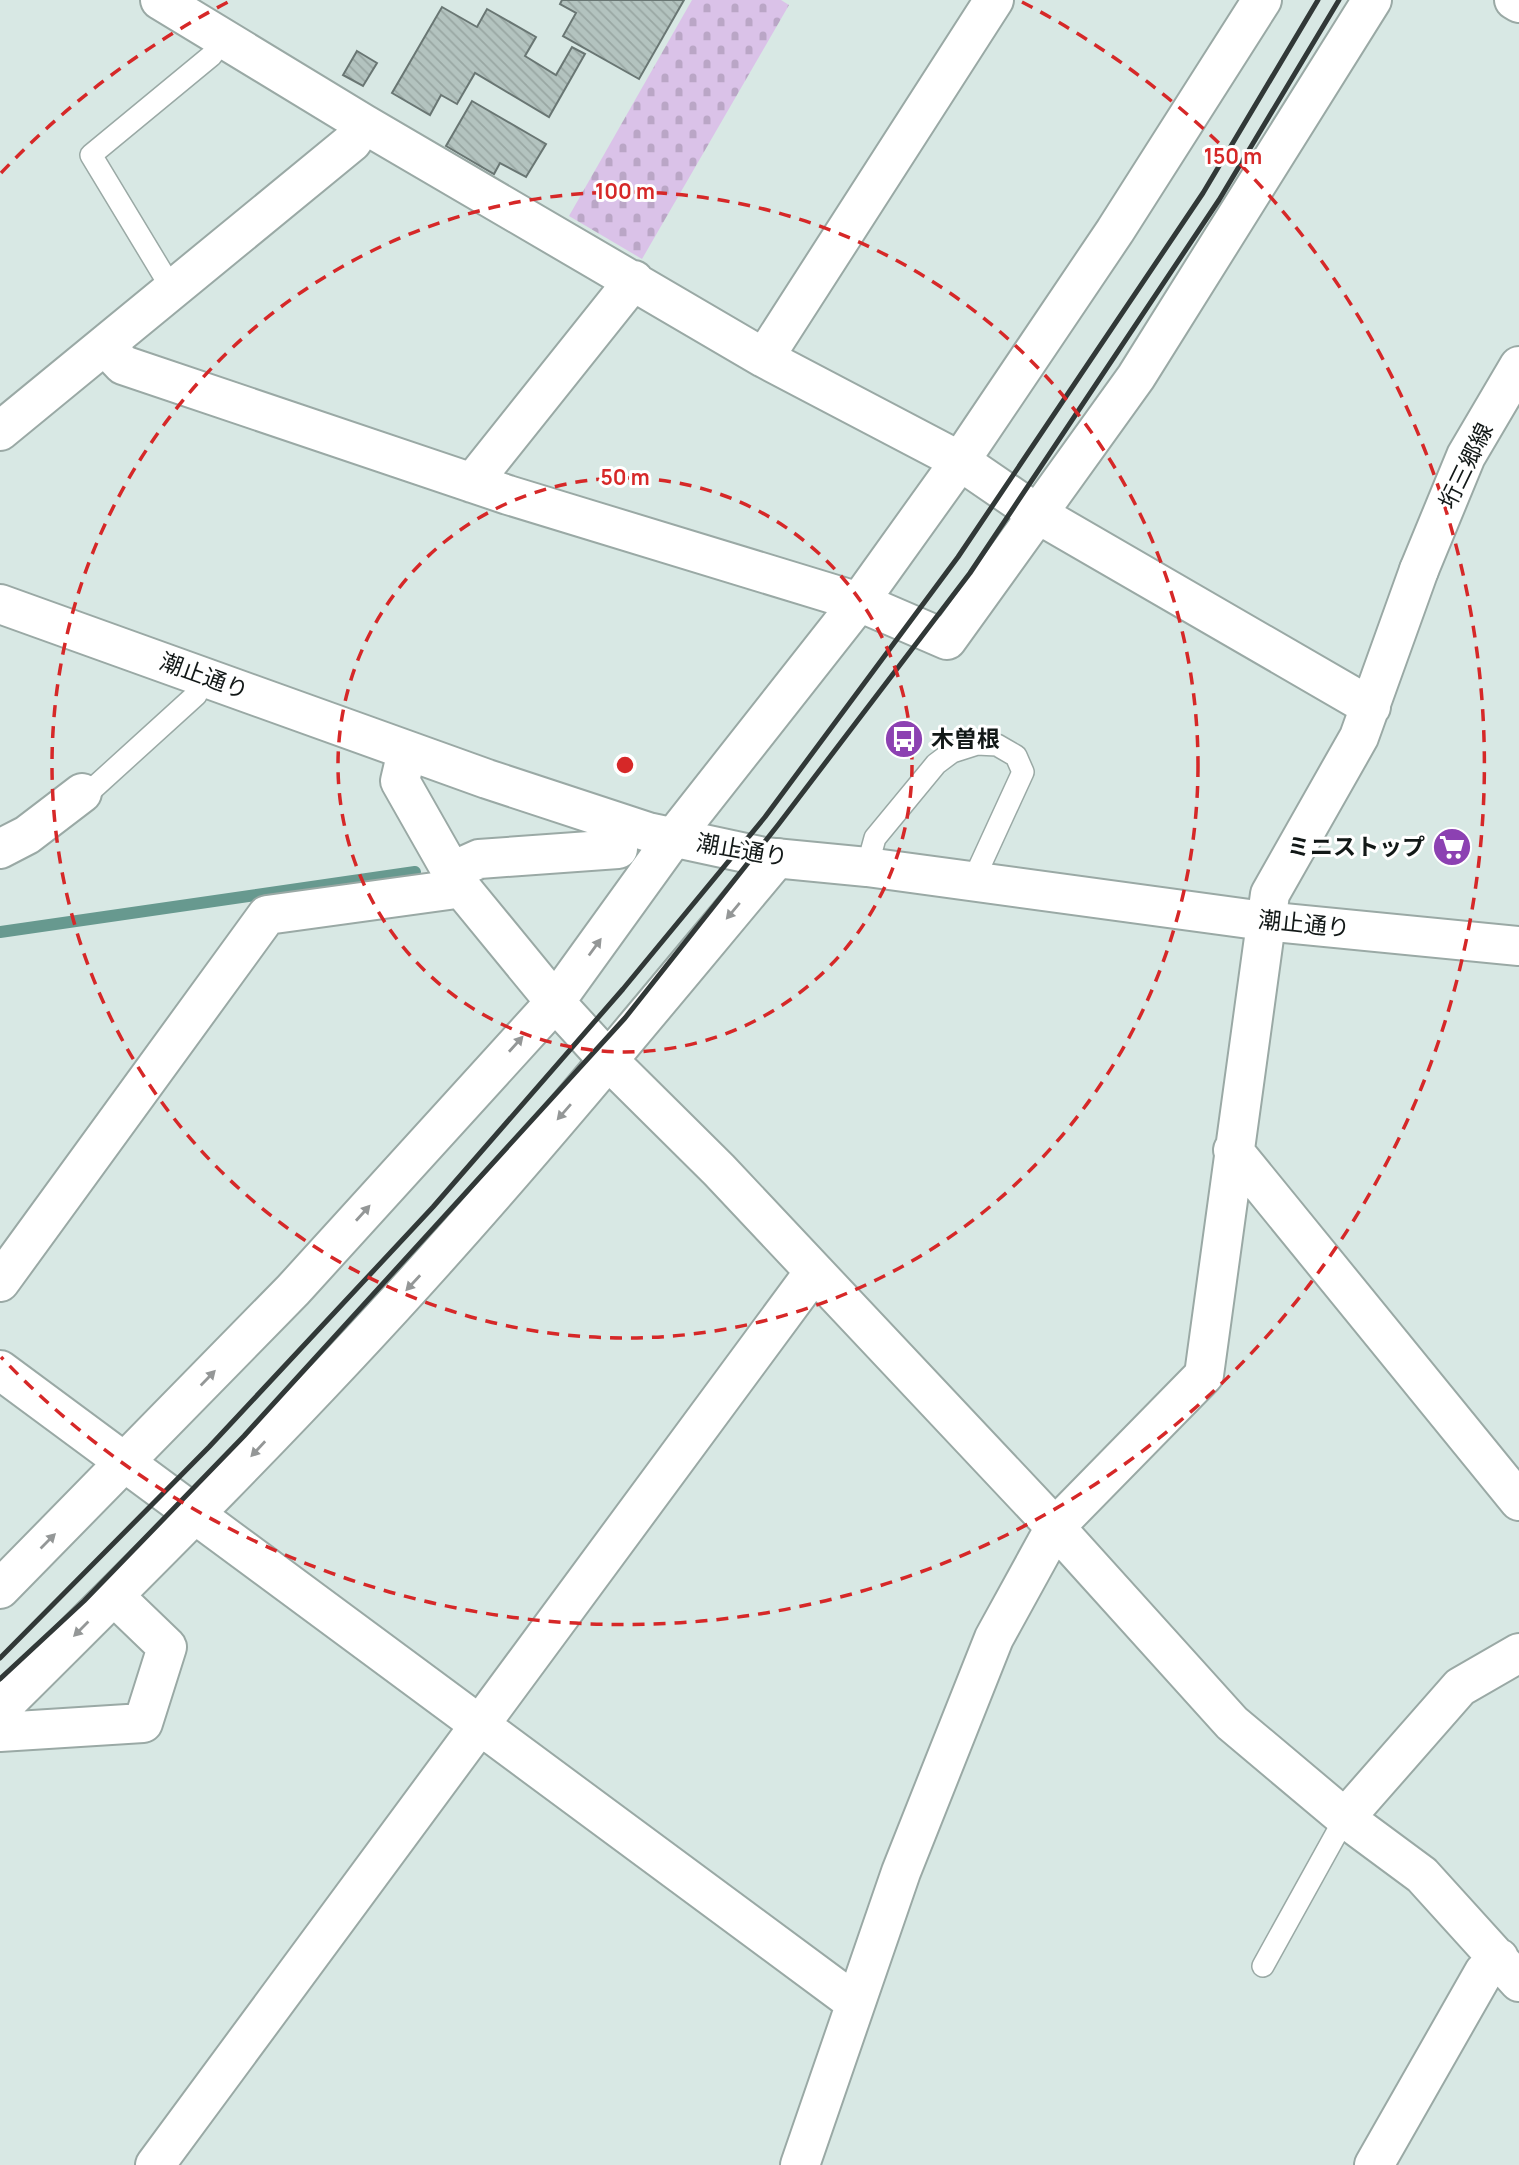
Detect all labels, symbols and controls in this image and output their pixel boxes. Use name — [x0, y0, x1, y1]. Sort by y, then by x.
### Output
text: 150 m — [1204, 142, 1262, 170]
text: 100 m — [595, 177, 655, 205]
street label: 垳三郷線 — [1431, 417, 1500, 514]
text: 50 m — [600, 463, 650, 491]
street label: 潮止通り — [156, 644, 253, 706]
bus stop icon: 木曽根 — [883, 718, 925, 760]
place label: 木曽根 — [931, 722, 1000, 754]
centre of rings — [613, 753, 637, 777]
street label: 潮止通り — [694, 825, 790, 873]
supermarket icon: ミニストップ — [1431, 826, 1473, 868]
place label: ミニストップ — [1287, 830, 1425, 862]
one-way arrow — [726, 902, 741, 919]
street label: 潮止通り — [1257, 902, 1352, 944]
one-way arrow — [588, 938, 602, 956]
one-way arrow — [508, 1036, 524, 1053]
one-way arrow — [557, 1104, 572, 1121]
one-way arrow — [355, 1205, 371, 1222]
one-way arrow — [406, 1274, 422, 1291]
one-way arrow — [199, 1370, 216, 1387]
one-way arrow — [250, 1441, 267, 1458]
one-way arrow — [40, 1533, 56, 1550]
one-way arrow — [73, 1620, 90, 1636]

